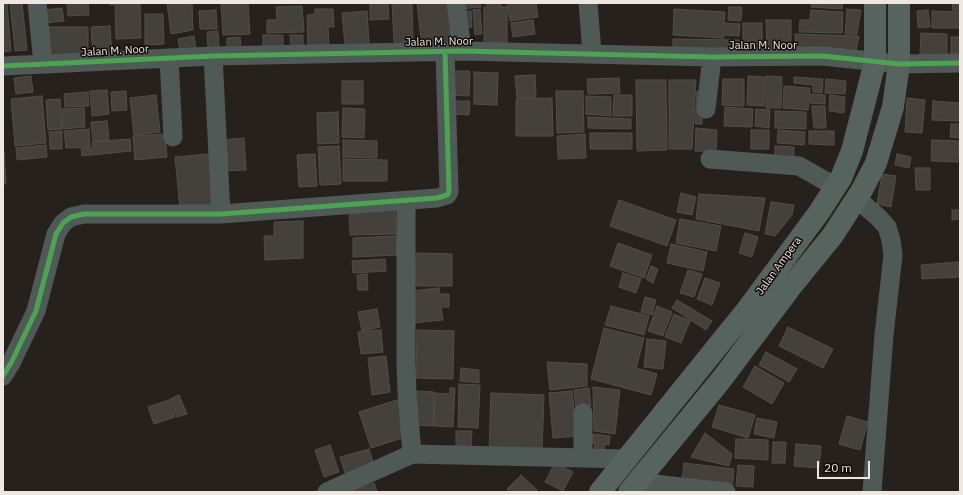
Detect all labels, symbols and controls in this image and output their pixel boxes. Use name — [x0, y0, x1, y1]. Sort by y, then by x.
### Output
street label: Jalan M. Noor — [405, 35, 473, 49]
street label: Jalan M. Noor — [729, 39, 797, 53]
street label: Jalan M. Noor — [81, 43, 149, 59]
street label: Jalan Ampera — [754, 235, 804, 297]
scale bar — [819, 453, 872, 479]
text: 20 m — [824, 460, 852, 475]

